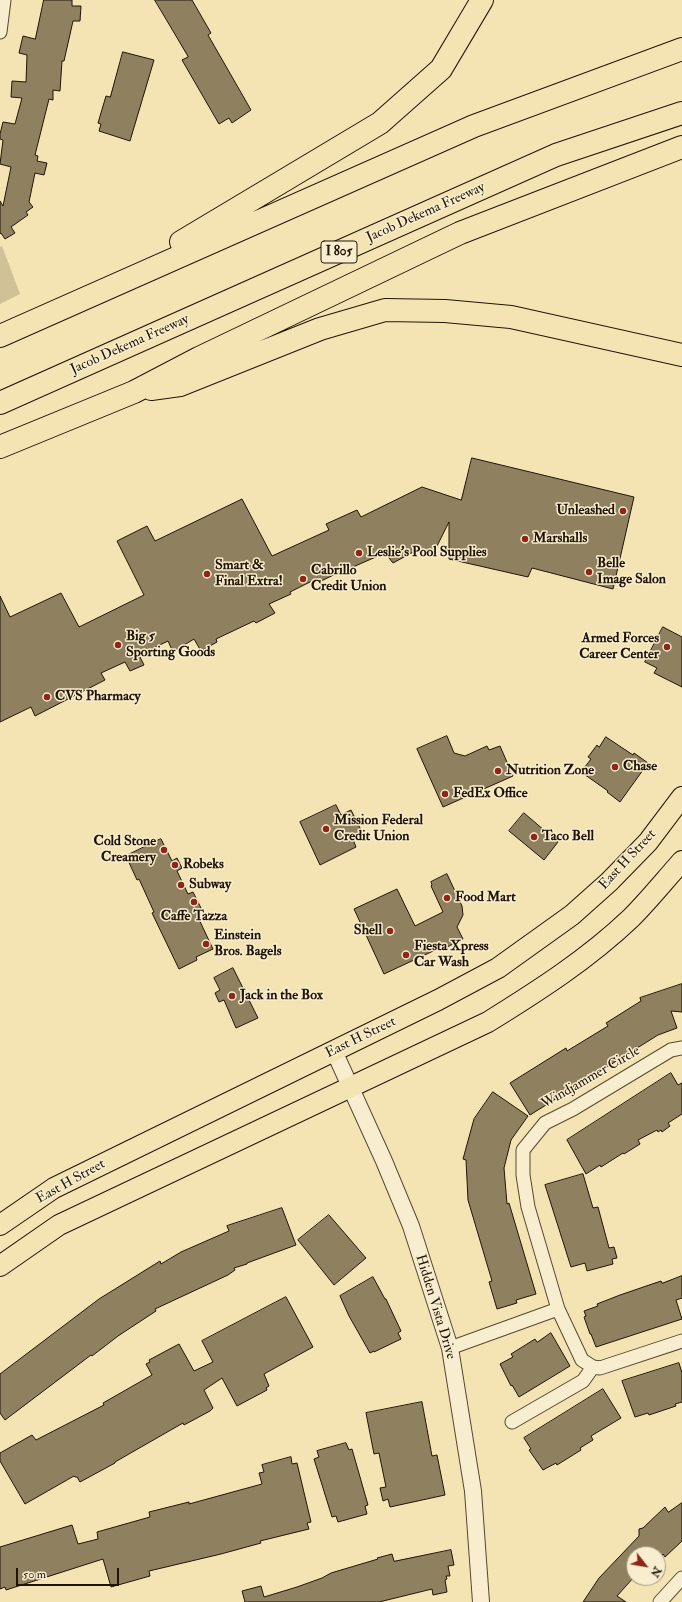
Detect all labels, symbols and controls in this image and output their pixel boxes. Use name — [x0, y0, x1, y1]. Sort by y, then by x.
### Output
street label: Jacob Dekema Freeway — [364, 179, 488, 247]
road number: I 805 — [321, 241, 357, 263]
street label: Jacob Dekema Freeway — [68, 311, 192, 379]
place label: Unleashed — [556, 503, 615, 519]
marker: Unleashed — [618, 506, 628, 516]
place label: Marshalls — [533, 531, 587, 547]
marker: Marshalls — [520, 534, 530, 544]
place label: Leslie's Pool Supplies — [367, 545, 487, 561]
marker: Leslie's Pool Supplies — [354, 548, 364, 558]
place label: Belle Image Salon — [597, 556, 666, 588]
place label: Smart & Final Extra! — [215, 558, 283, 590]
place label: Cabrillo Credit Union — [311, 563, 386, 596]
marker: Belle Image Salon — [584, 567, 594, 577]
marker: Smart & Final Extra! — [202, 569, 212, 579]
marker: Cabrillo Credit Union — [298, 574, 308, 584]
place label: Big 5 Sporting Goods — [126, 629, 215, 662]
place label: Armed Forces Career Center — [579, 631, 659, 664]
marker: Big 5 Sporting Goods — [113, 640, 123, 650]
marker: Armed Forces Career Center — [662, 642, 672, 652]
place label: CVS Pharmacy — [55, 689, 141, 705]
marker: CVS Pharmacy — [42, 692, 52, 702]
place label: Chase — [623, 759, 657, 775]
marker: Chase — [610, 762, 620, 772]
place label: Nutrition Zone — [506, 763, 594, 779]
marker: Nutrition Zone — [493, 766, 503, 776]
place label: FedEx Office — [453, 786, 528, 802]
marker: FedEx Office — [440, 789, 450, 799]
place label: Mission Federal Credit Union — [334, 813, 423, 846]
marker: Mission Federal Credit Union — [321, 824, 331, 834]
street label: East H Street — [596, 826, 660, 894]
place label: Taco Bell — [542, 829, 594, 845]
marker: Taco Bell — [529, 832, 539, 842]
place label: Cold Stone Creamery — [94, 834, 156, 866]
marker: Cold Stone Creamery — [159, 845, 169, 855]
place label: Robeks — [183, 857, 224, 873]
marker: Robeks — [170, 860, 180, 870]
place label: Subway — [189, 877, 231, 893]
marker: Subway — [176, 880, 186, 890]
place label: Food Mart — [455, 890, 516, 906]
marker: Food Mart — [442, 893, 452, 903]
marker: Caffe Tazza — [189, 897, 199, 907]
place label: Caffe Tazza — [161, 909, 227, 925]
place label: Shell — [354, 923, 382, 939]
marker: Shell — [385, 926, 395, 936]
place label: Einstein Bros. Bagels — [214, 928, 282, 960]
marker: Einstein Bros. Bagels — [201, 939, 211, 949]
place label: Fiesta Xpress Car Wash — [414, 939, 489, 972]
marker: Fiesta Xpress Car Wash — [401, 950, 411, 960]
place label: Jack in the Box — [240, 988, 323, 1004]
marker: Jack in the Box — [227, 991, 237, 1001]
street label: East H Street — [323, 1014, 399, 1062]
street label: Windjammer Circle — [539, 1043, 643, 1113]
street label: East H Street — [34, 1156, 108, 1208]
street label: Hidden Vista Drive — [411, 1253, 459, 1361]
north arrow — [626, 1546, 666, 1586]
scale bar — [18, 1560, 121, 1586]
text: N — [648, 1564, 664, 1579]
text: 50 m — [23, 1567, 46, 1582]

